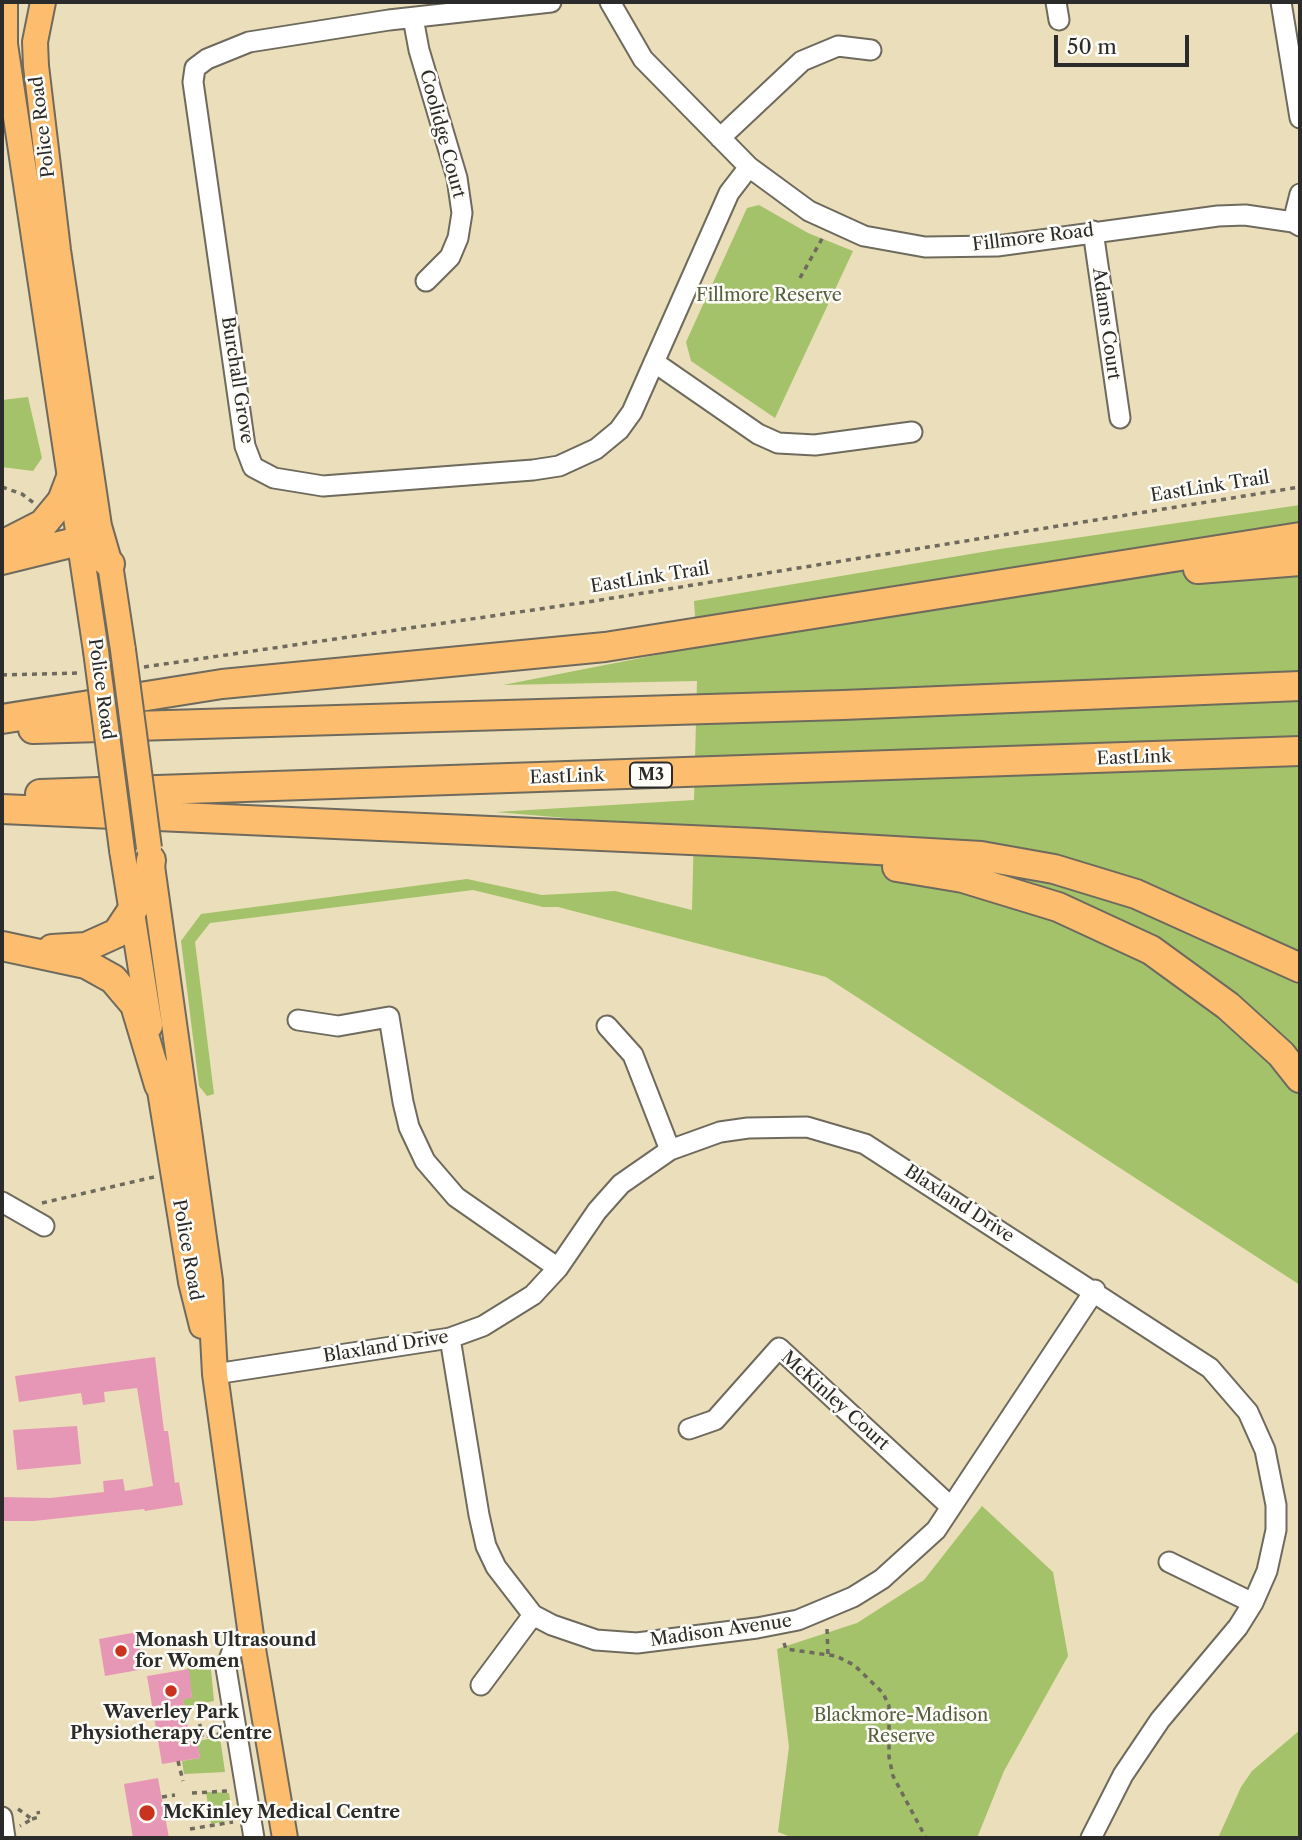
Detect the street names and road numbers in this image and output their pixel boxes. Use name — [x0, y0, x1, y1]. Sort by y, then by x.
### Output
street label: Coolidge Court — [414, 67, 470, 201]
street label: Police Road — [26, 75, 60, 179]
street label: Fillmore Road — [971, 220, 1095, 256]
street label: Adams Court — [1087, 267, 1125, 381]
street label: Burchall Grove — [216, 315, 258, 445]
street label: EastLink Trail — [1149, 467, 1271, 507]
street label: EastLink Trail — [589, 558, 711, 598]
street label: Police Road — [83, 637, 119, 741]
street label: EastLink — [1096, 746, 1172, 770]
road number: M3 — [630, 762, 672, 788]
street label: EastLink — [529, 765, 605, 789]
street label: Blaxland Drive — [900, 1161, 1018, 1247]
street label: Police Road — [167, 1198, 207, 1302]
street label: Blaxland Drive — [322, 1326, 450, 1368]
street label: McKinley Court — [777, 1347, 893, 1455]
street label: Madison Avenue — [649, 1610, 793, 1652]

